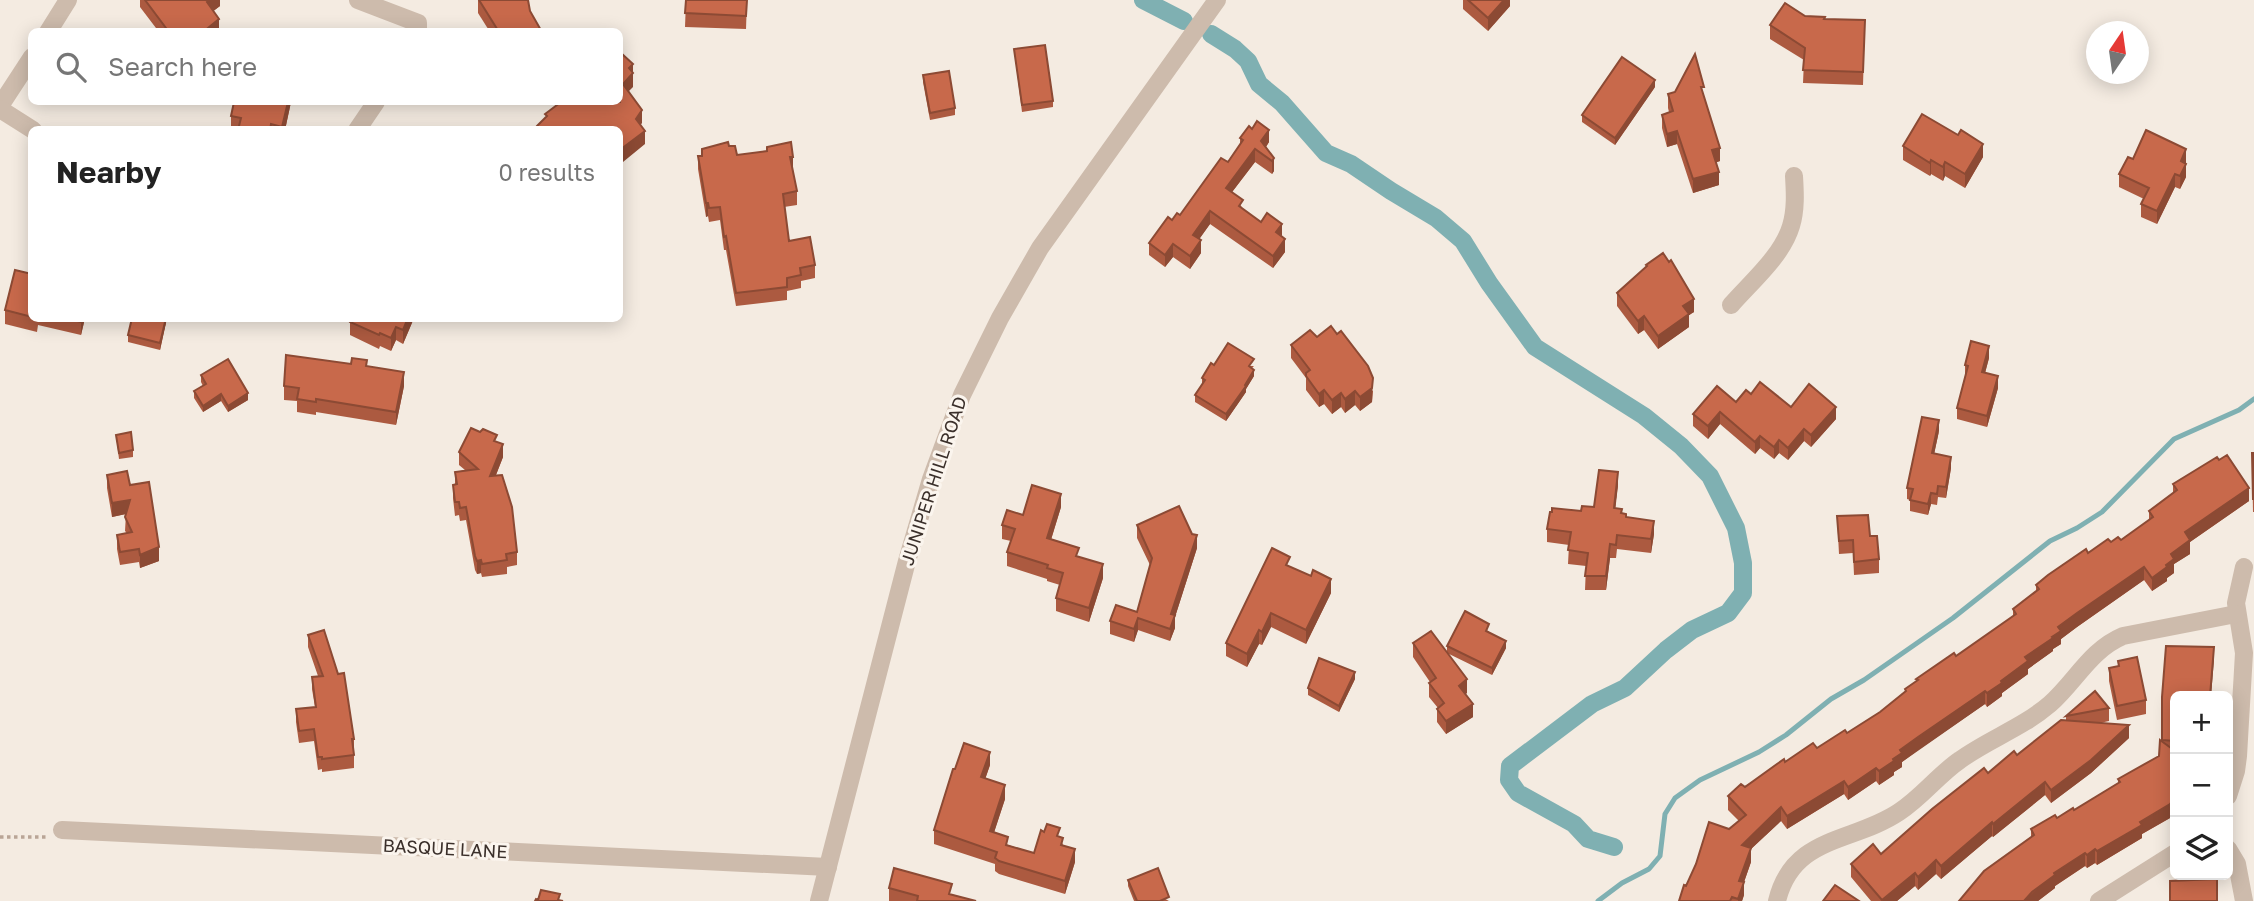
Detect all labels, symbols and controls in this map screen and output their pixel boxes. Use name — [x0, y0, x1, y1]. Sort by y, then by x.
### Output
north arrow — [2086, 21, 2149, 84]
search box — [28, 28, 623, 105]
icon: search — [52, 48, 90, 86]
text: Search here — [108, 51, 257, 82]
text: Nearby — [56, 154, 161, 190]
text: 0 results — [499, 158, 595, 186]
street label: JUNIPER HILL ROAD — [895, 394, 971, 568]
map controls — [2170, 691, 2233, 880]
button: + — [2170, 691, 2233, 754]
button: − — [2170, 754, 2233, 817]
button: layers — [2170, 817, 2233, 880]
street label: BASQUE LANE — [382, 834, 508, 862]

